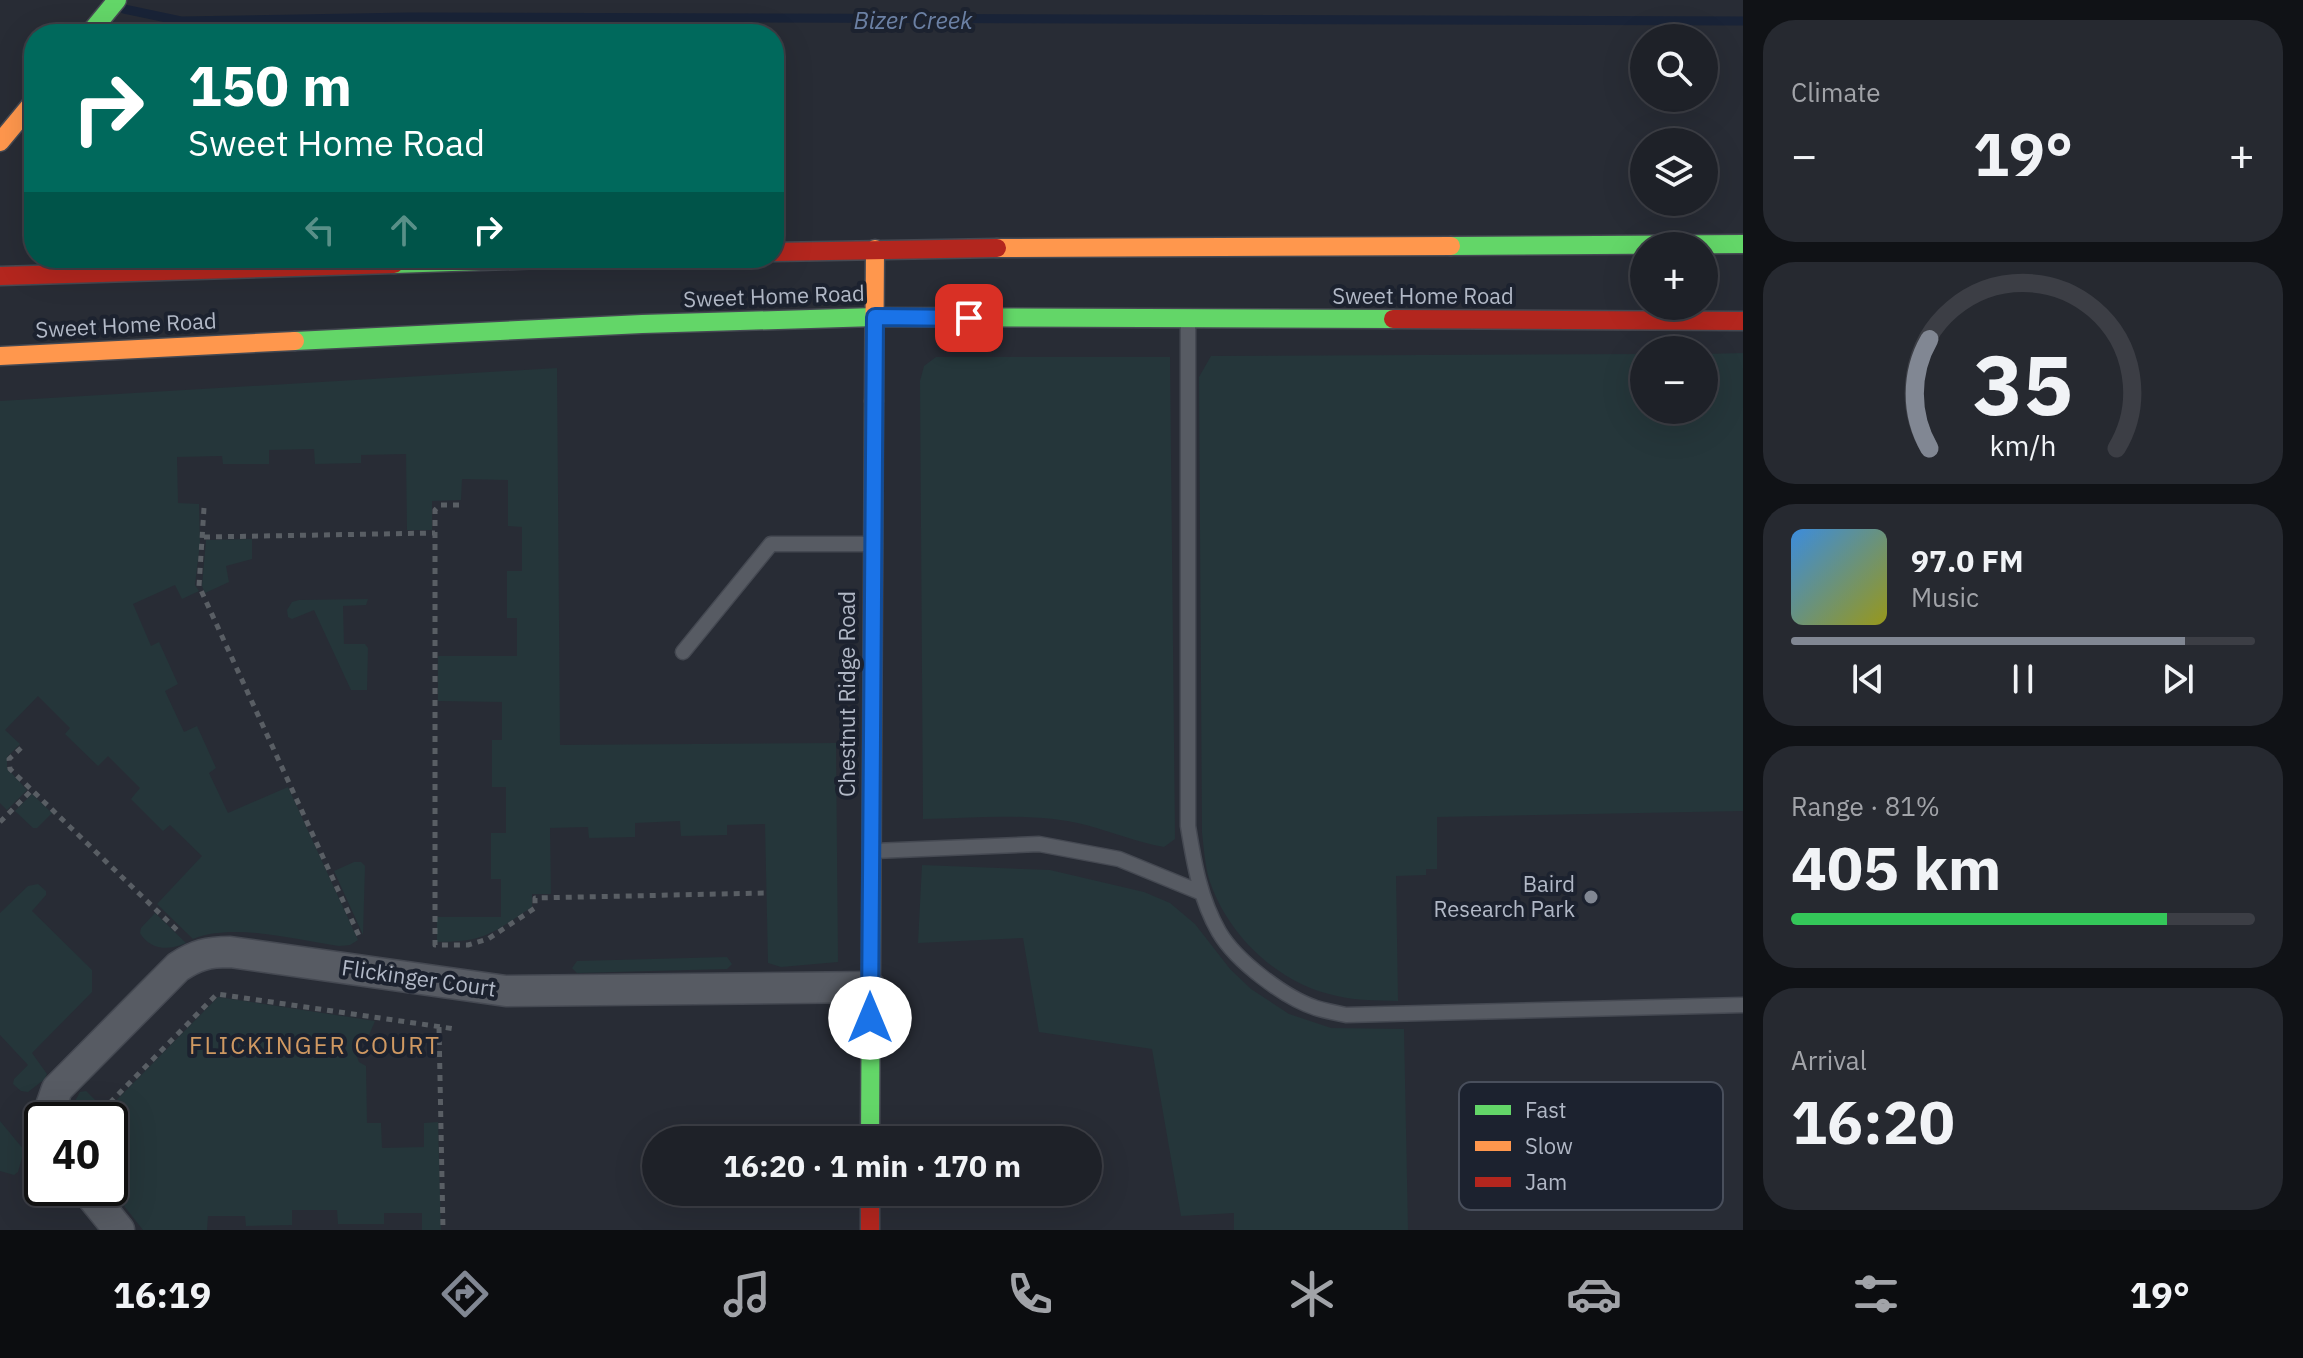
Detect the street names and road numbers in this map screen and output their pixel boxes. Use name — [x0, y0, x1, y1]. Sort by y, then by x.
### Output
street label: Sweet Home Road — [683, 278, 865, 313]
street label: Sweet Home Road — [1332, 281, 1514, 310]
street label: Sweet Home Road — [35, 305, 217, 344]
street label: Chestnut Ridge Road — [832, 591, 861, 797]
street label: Flickinger Court — [340, 952, 498, 1003]

